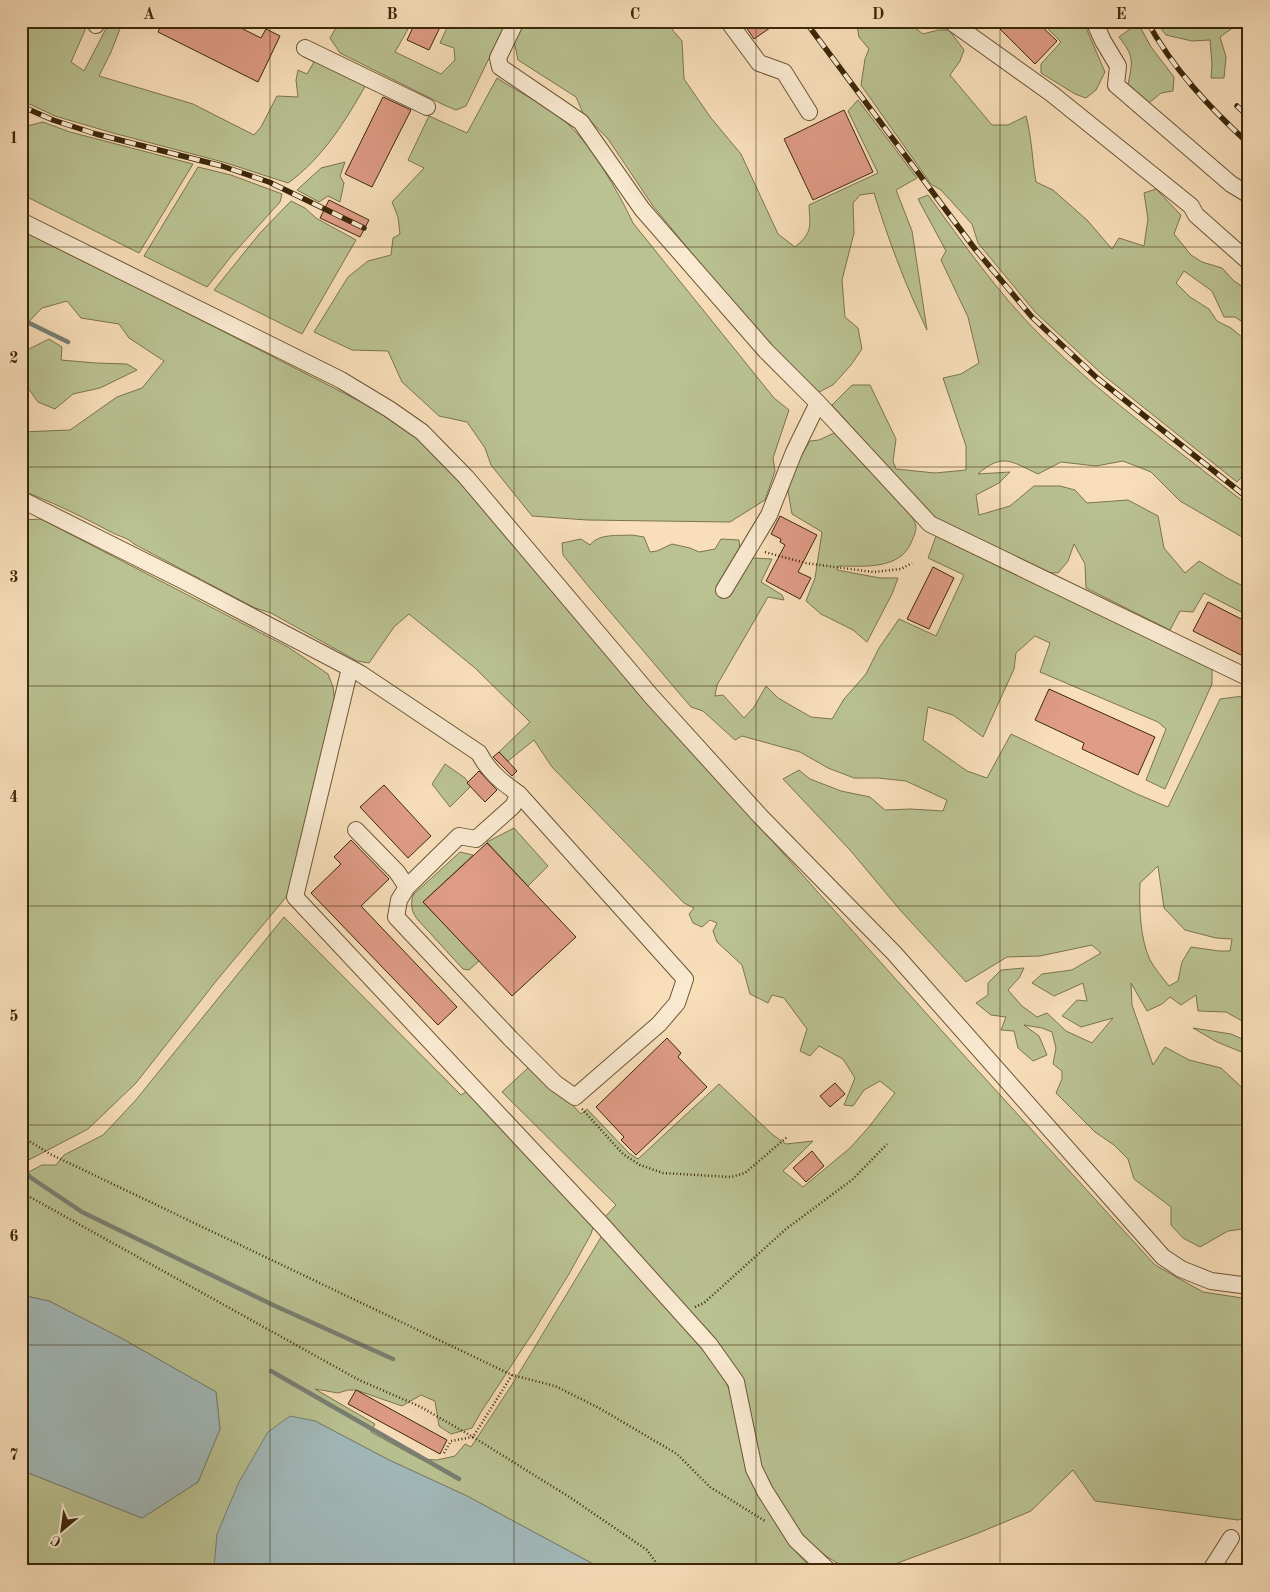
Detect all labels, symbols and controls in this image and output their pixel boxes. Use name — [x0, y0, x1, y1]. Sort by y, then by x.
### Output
text: A — [143, 7, 155, 23]
text: B — [386, 7, 398, 23]
text: C — [630, 7, 640, 23]
text: D — [872, 7, 884, 23]
text: E — [1115, 7, 1127, 23]
text: 1 — [9, 131, 19, 147]
text: 2 — [9, 351, 19, 367]
text: 3 — [9, 570, 19, 586]
text: 4 — [9, 790, 19, 806]
text: 5 — [9, 1009, 19, 1025]
text: 6 — [9, 1229, 19, 1245]
text: 7 — [9, 1448, 19, 1464]
north arrow — [38, 1504, 88, 1554]
text: С — [49, 1532, 64, 1549]

